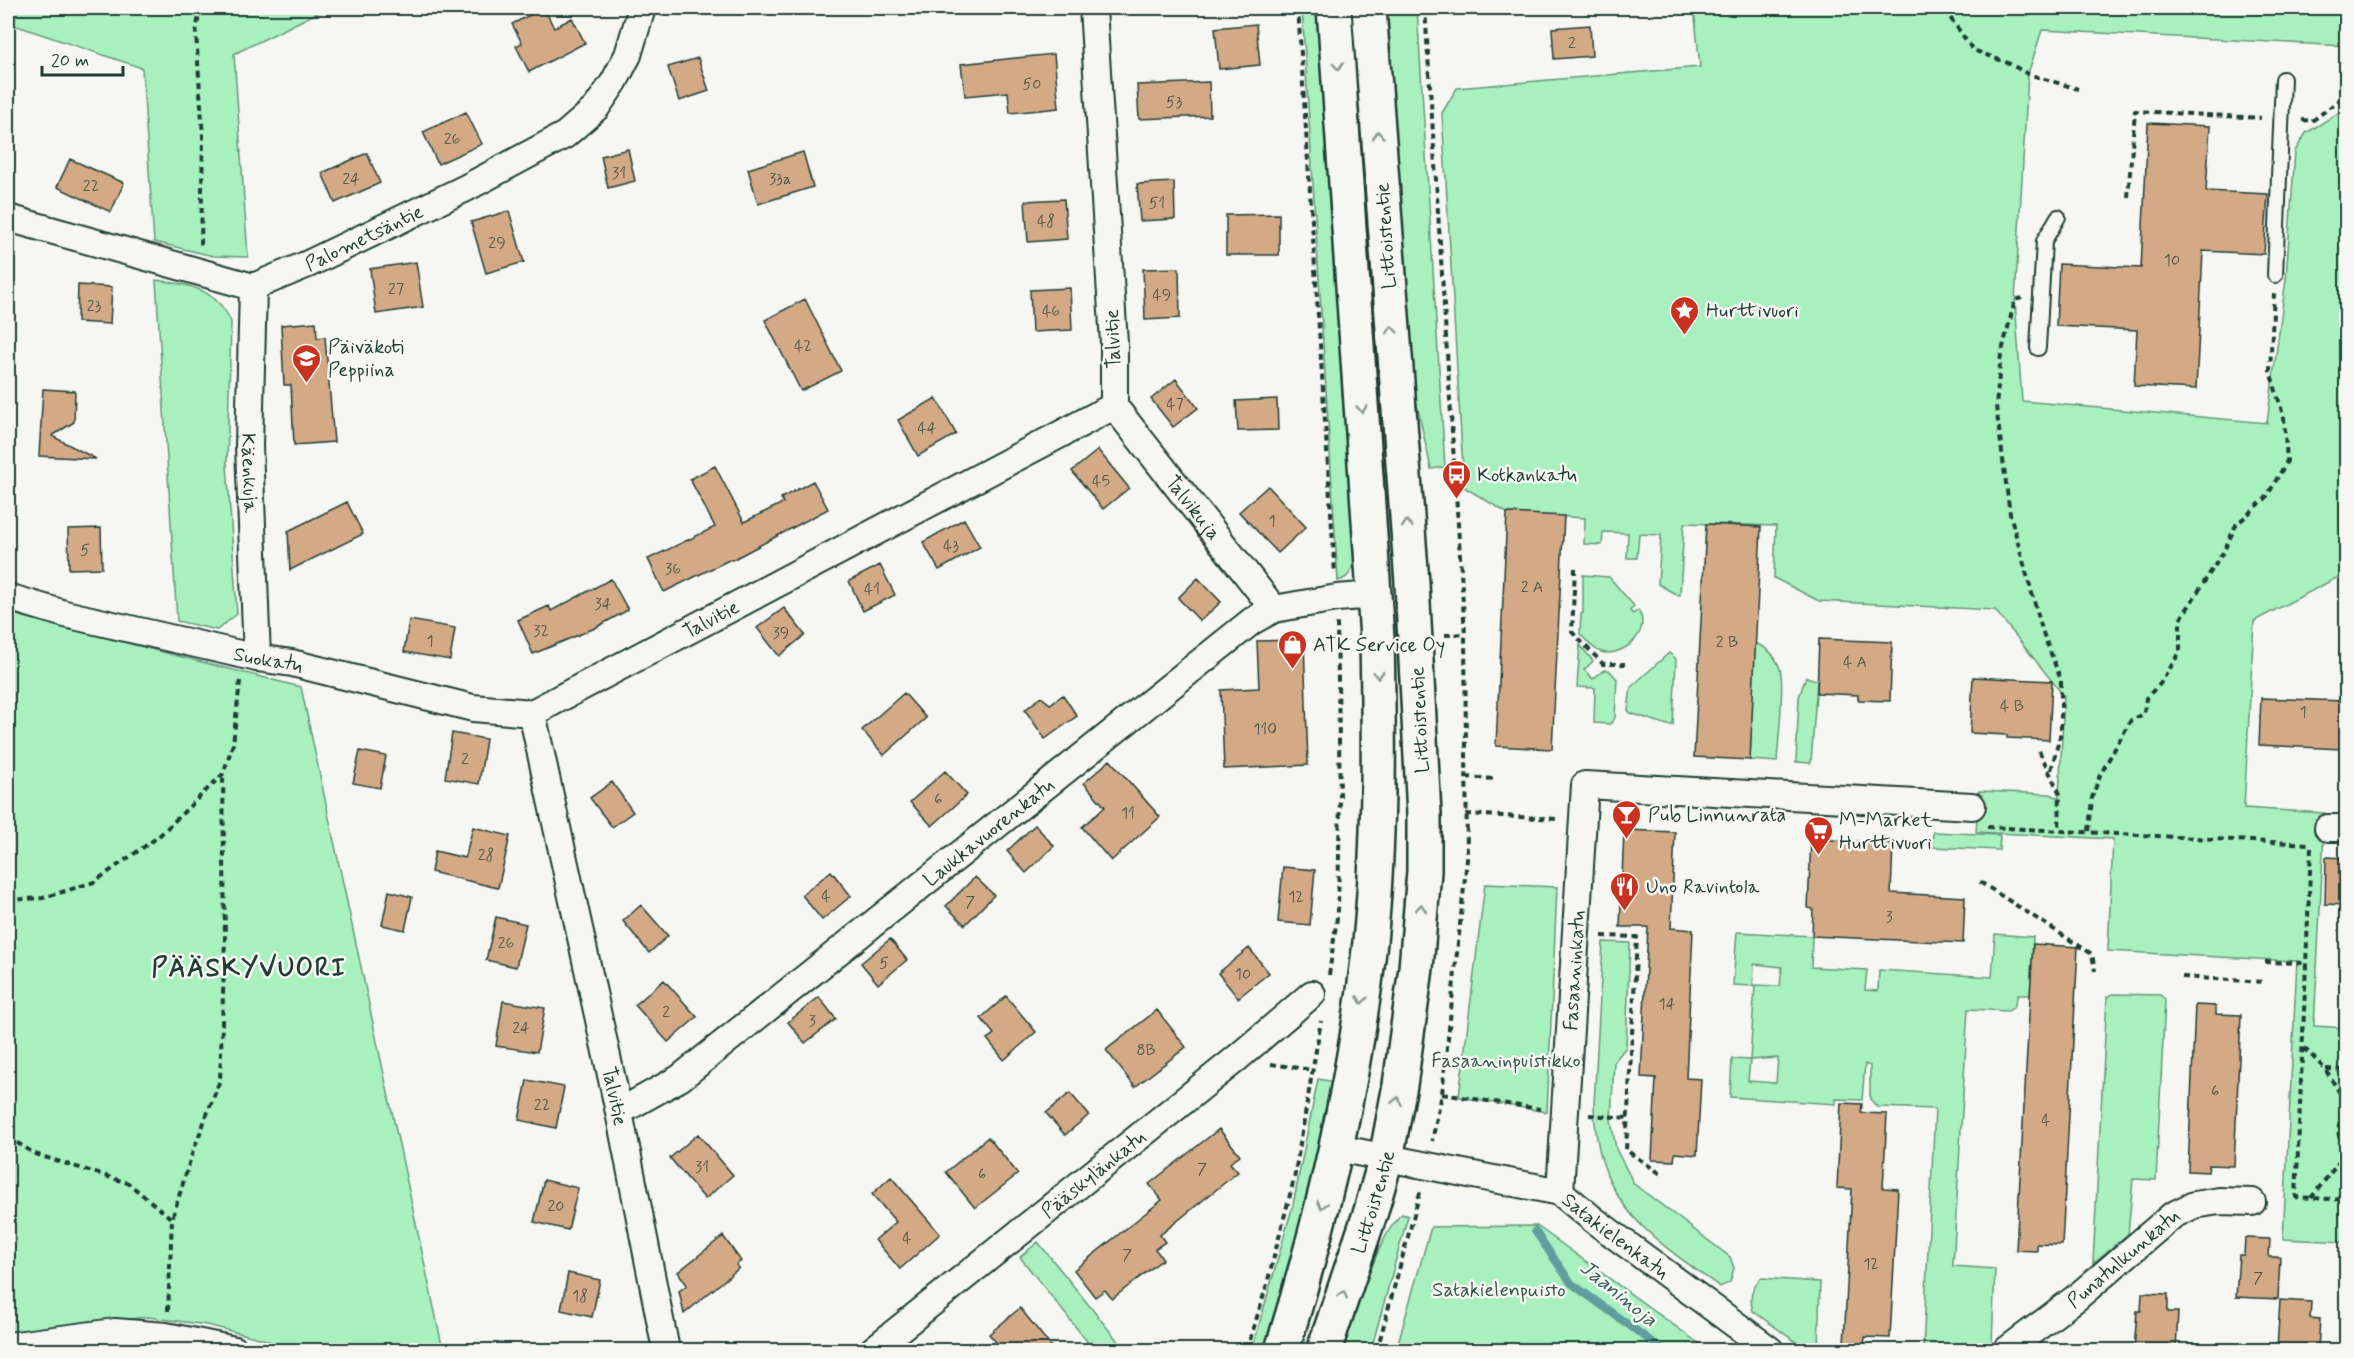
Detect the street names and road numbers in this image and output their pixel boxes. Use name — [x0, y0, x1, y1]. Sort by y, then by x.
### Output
street label: Littoistentie — [1369, 182, 1404, 290]
street label: Palometsäntie — [301, 198, 428, 279]
street label: Talvitie — [1099, 308, 1128, 369]
street label: Käenkuja — [234, 433, 264, 514]
street label: Talvikuja — [1159, 470, 1227, 546]
street label: Talvitie — [679, 594, 744, 646]
street label: Suokatu — [231, 641, 306, 680]
street label: Littoistentie — [1404, 666, 1437, 774]
street label: Laukkavuorenkatu — [918, 772, 1060, 893]
street label: Fasaaninkatu — [1558, 909, 1592, 1032]
street label: Talvitie — [595, 1064, 633, 1128]
street label: Pääskylänkatu — [1036, 1124, 1152, 1225]
street label: Littoistentie — [1346, 1148, 1402, 1257]
street label: Satakielenkatu — [1556, 1187, 1674, 1286]
street label: Punatulkunkatu — [2062, 1203, 2186, 1315]

